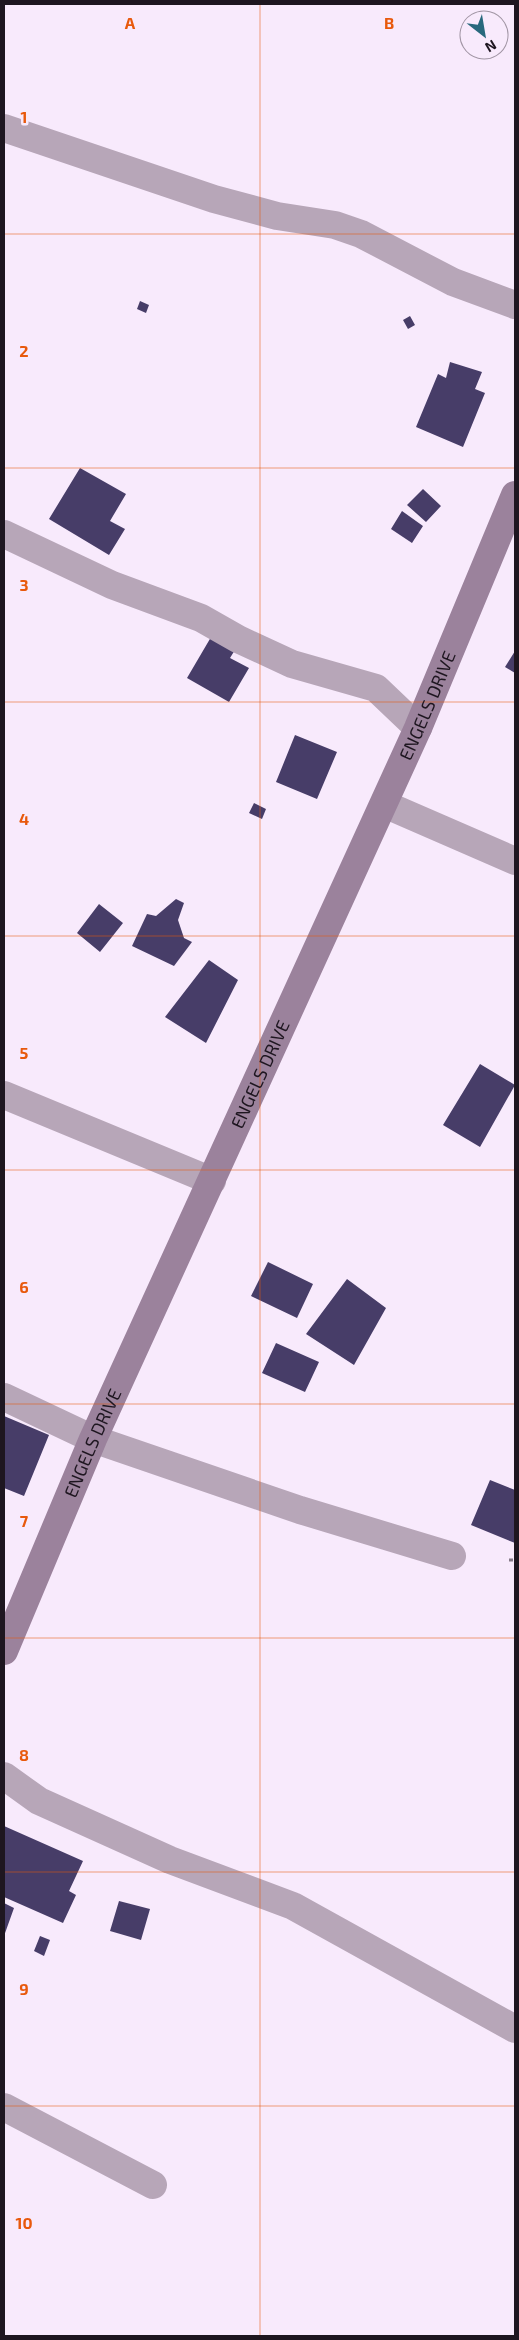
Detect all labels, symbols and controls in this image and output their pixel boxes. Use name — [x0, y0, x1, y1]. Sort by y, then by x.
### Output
north arrow — [459, 10, 509, 60]
text: A — [125, 13, 136, 32]
text: B — [384, 13, 394, 32]
text: N — [482, 37, 500, 56]
text: 1 — [21, 107, 27, 126]
text: 2 — [19, 341, 29, 360]
text: 3 — [19, 575, 29, 594]
street label: ENGELS DRIVE — [394, 648, 460, 763]
text: 4 — [19, 809, 29, 828]
street label: ENGELS DRIVE — [226, 1017, 294, 1132]
text: 5 — [20, 1043, 29, 1062]
text: 6 — [19, 1277, 29, 1296]
street label: ENGELS DRIVE — [59, 1385, 126, 1501]
text: 7 — [20, 1511, 29, 1530]
text: 8 — [19, 1745, 29, 1764]
text: 9 — [19, 1979, 29, 1998]
text: 10 — [15, 2213, 33, 2232]

